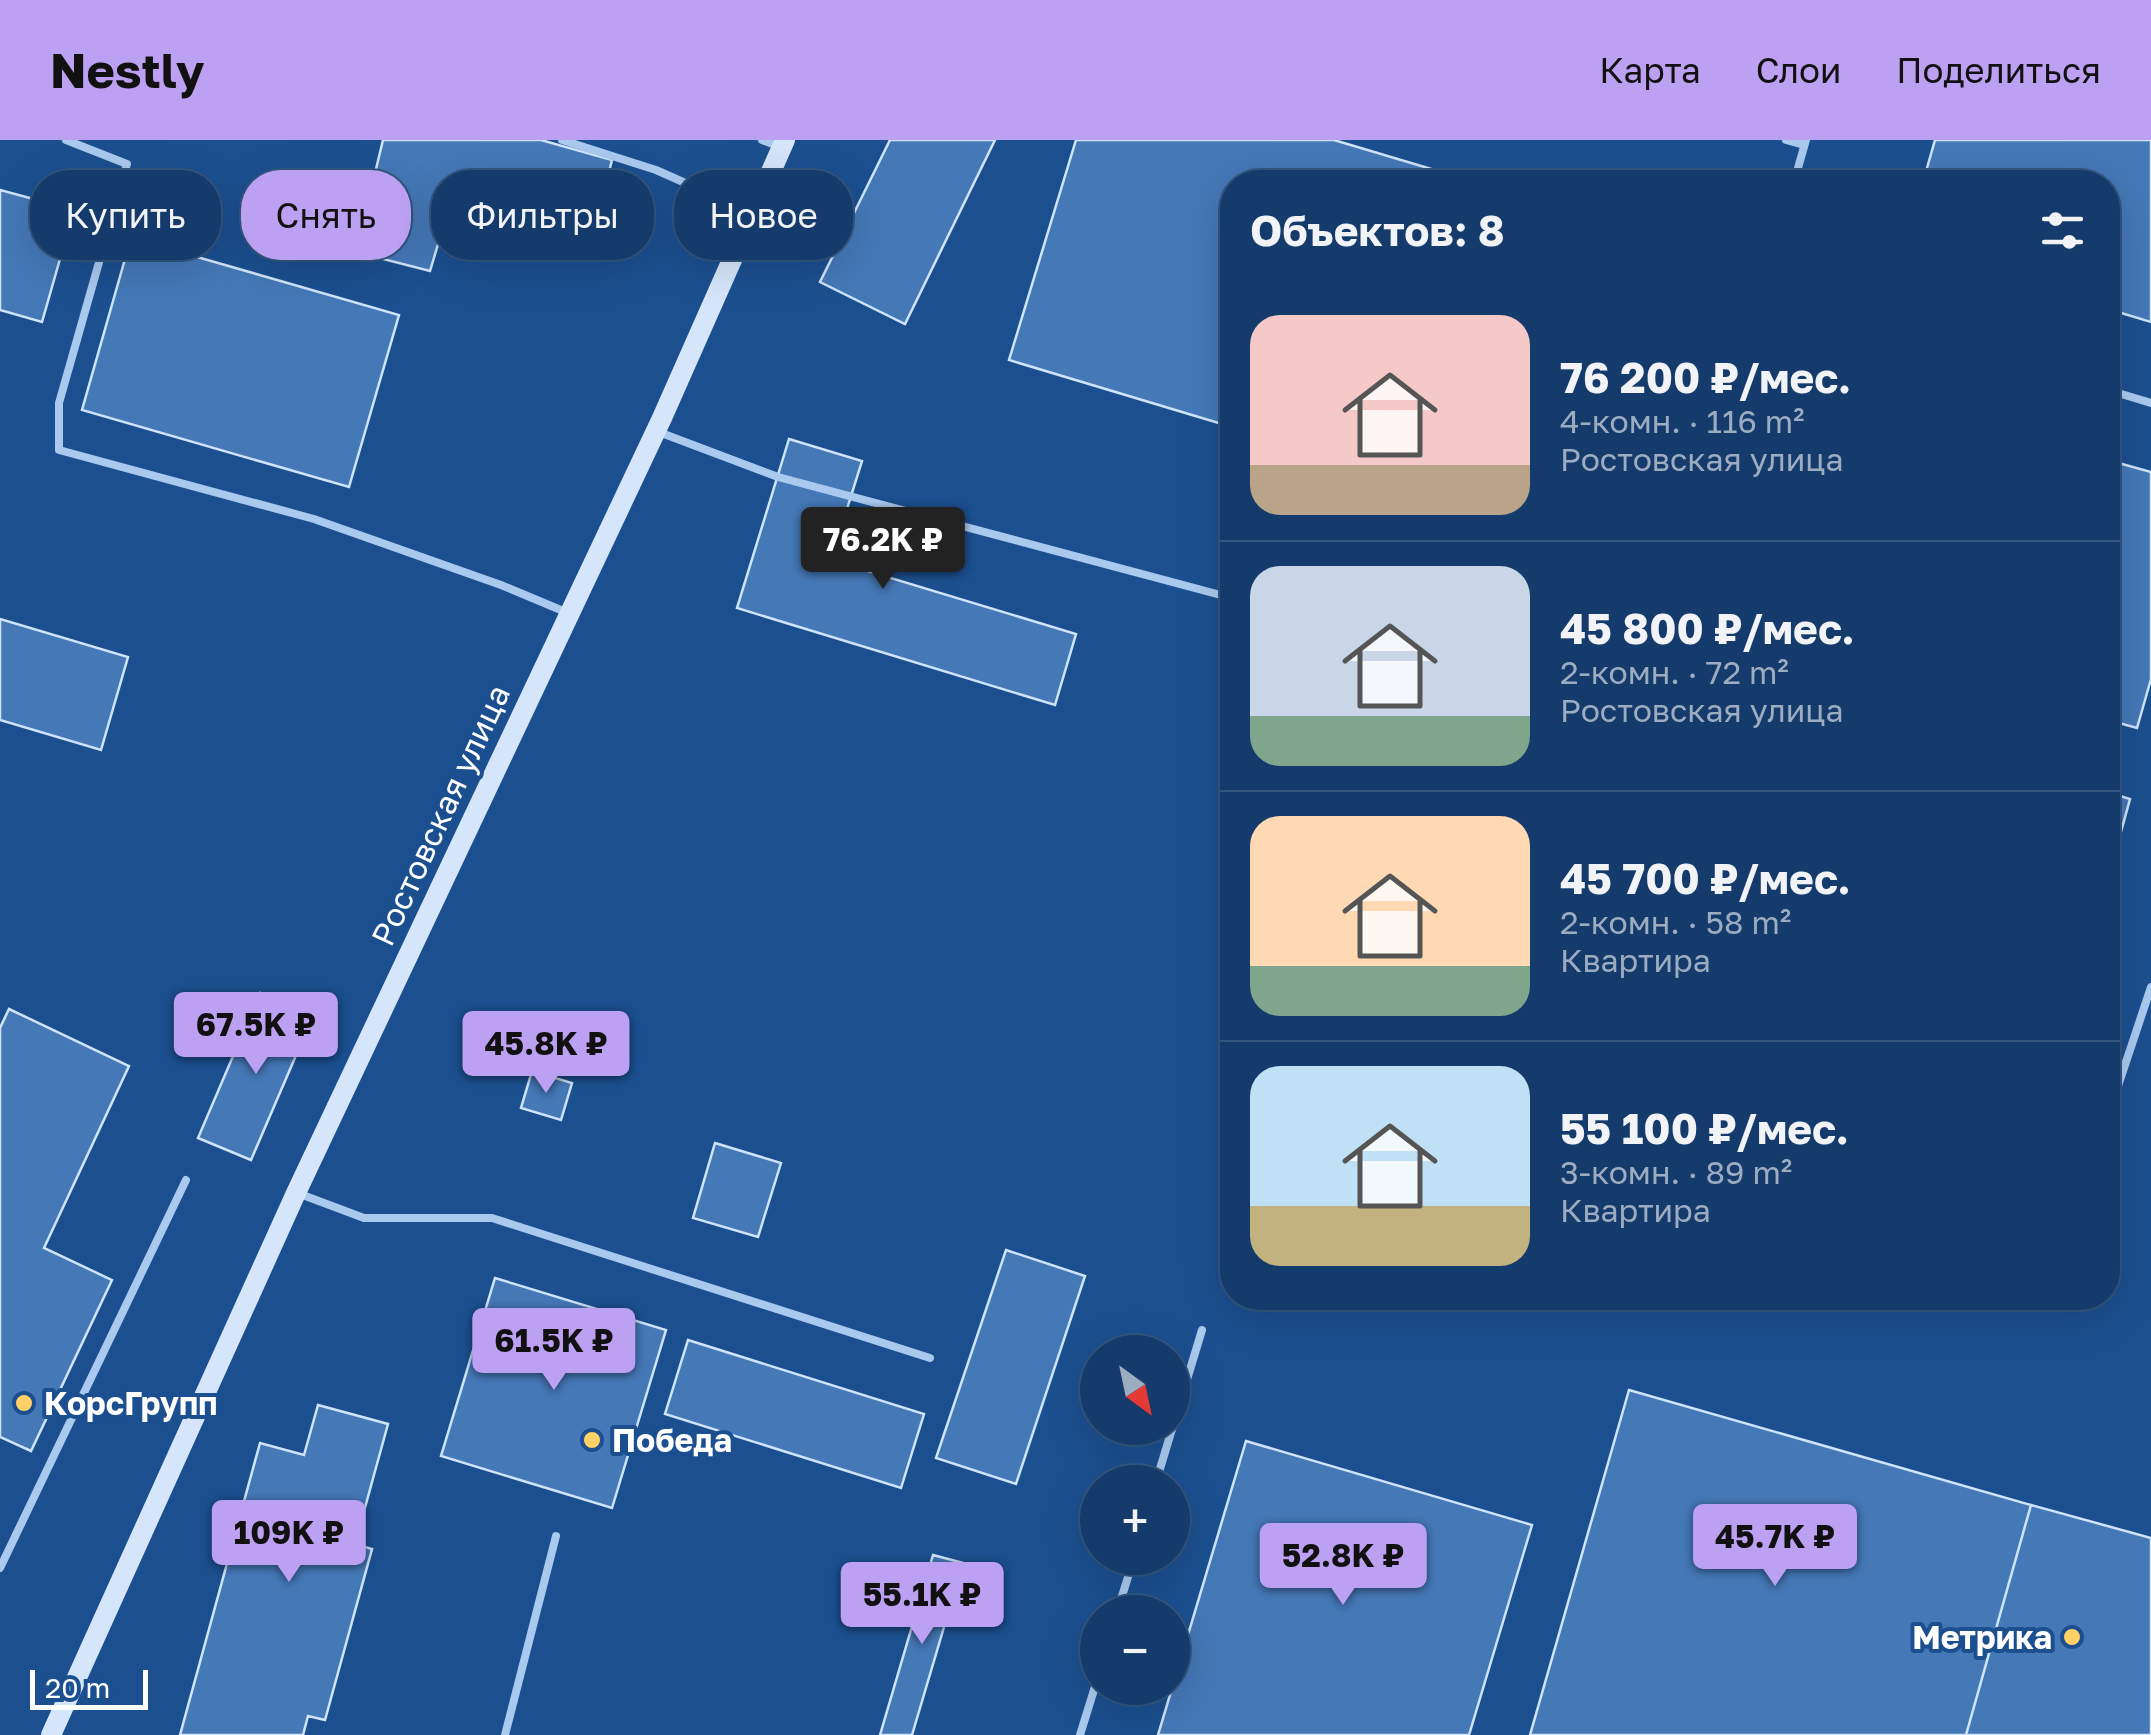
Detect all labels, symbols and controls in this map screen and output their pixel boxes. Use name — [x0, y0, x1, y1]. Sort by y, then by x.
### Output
text: Nestly — [50, 41, 205, 99]
text: Карта — [1599, 49, 1701, 91]
text: Слои — [1756, 49, 1841, 91]
text: Поделиться — [1896, 49, 2101, 91]
chip: Купить — [30, 170, 221, 260]
chip: Снять — [241, 170, 411, 260]
chip: Фильтры — [431, 170, 654, 260]
chip: Новое — [674, 170, 853, 260]
icon: filters — [2035, 203, 2090, 258]
text: Объектов: 8 — [1250, 205, 1505, 255]
text: 76 200 ₽/мес. — [1560, 352, 1851, 402]
icon: home — [1330, 355, 1450, 475]
text: 4-комн. · 116 m² — [1560, 402, 1805, 440]
text: Ростовская улица — [1560, 440, 1844, 478]
pin: 76.2K ₽ — [791, 507, 975, 592]
text: 76.2K ₽ — [823, 520, 943, 558]
text: 45 800 ₽/мес. — [1560, 603, 1855, 653]
icon: home — [1330, 606, 1450, 726]
text: 2-комн. · 72 m² — [1560, 653, 1789, 691]
street label: Ростовская улица — [363, 678, 517, 952]
text: Ростовская улица — [1560, 691, 1844, 729]
text: 45 700 ₽/мес. — [1560, 853, 1851, 903]
icon: home — [1330, 856, 1450, 976]
text: 2-комн. · 58 m² — [1560, 903, 1791, 941]
text: Квартира — [1560, 941, 1711, 979]
pin: 67.5K ₽ — [164, 992, 348, 1077]
text: 67.5K ₽ — [196, 1005, 316, 1043]
pin: 45.8K ₽ — [454, 1011, 638, 1096]
text: 45.8K ₽ — [484, 1024, 608, 1062]
text: 55 100 ₽/мес. — [1560, 1103, 1849, 1153]
icon: home — [1330, 1106, 1450, 1226]
text: 3-комн. · 89 m² — [1560, 1153, 1792, 1191]
text: Квартира — [1560, 1191, 1711, 1229]
pin: 61.5K ₽ — [462, 1308, 646, 1393]
text: 61.5K ₽ — [494, 1321, 614, 1359]
north arrow — [1080, 1335, 1190, 1445]
map controls — [1080, 1335, 1190, 1705]
place label: КорсГрупп — [44, 1384, 217, 1422]
marker: КорсГрупп — [13, 1392, 35, 1414]
place label: Победа — [612, 1421, 732, 1459]
marker: Победа — [581, 1429, 603, 1451]
button: + — [1080, 1465, 1190, 1575]
pin: 109K ₽ — [208, 1500, 370, 1585]
pin: 45.7K ₽ — [1683, 1504, 1867, 1589]
text: 109K ₽ — [234, 1513, 344, 1551]
text: 45.7K ₽ — [1715, 1517, 1835, 1555]
pin: 52.8K ₽ — [1251, 1523, 1435, 1608]
text: 52.8K ₽ — [1282, 1536, 1404, 1574]
pin: 55.1K ₽ — [830, 1562, 1014, 1647]
text: 55.1K ₽ — [863, 1575, 981, 1613]
button: − — [1080, 1595, 1190, 1705]
place label: Метрика — [1912, 1618, 2052, 1656]
marker: Метрика — [2061, 1626, 2083, 1648]
scale bar — [30, 1665, 148, 1710]
text: 20 m — [45, 1671, 110, 1704]

